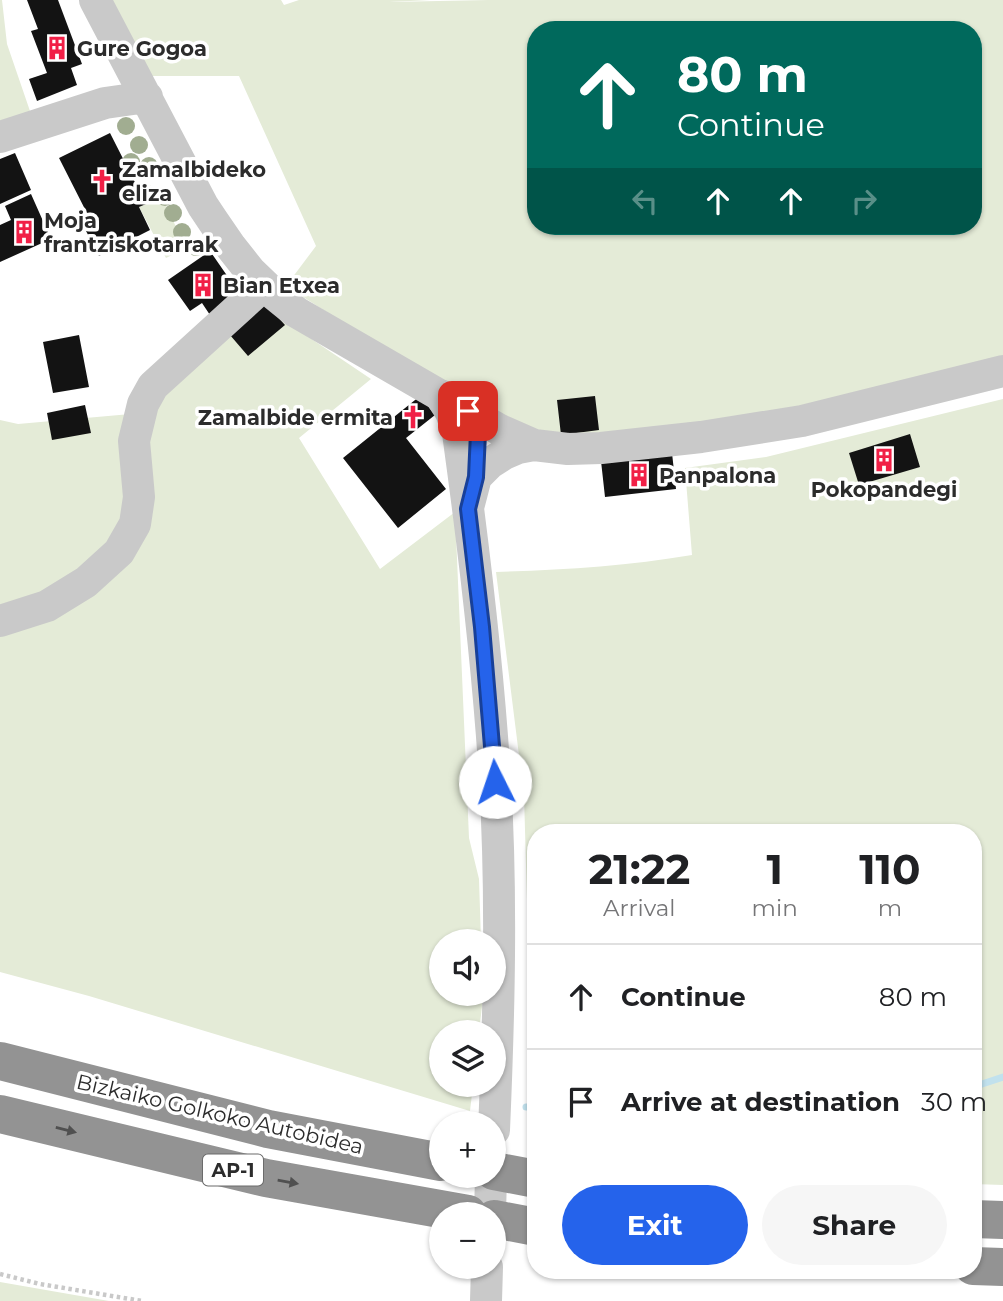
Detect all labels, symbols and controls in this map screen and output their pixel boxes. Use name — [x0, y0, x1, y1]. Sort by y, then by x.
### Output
building icon: Gure Gogoa — [43, 34, 71, 62]
place label: Gure Gogoa — [77, 36, 207, 61]
text: 80 m — [677, 45, 808, 104]
icon: ahead — [562, 49, 653, 140]
text: Continue — [677, 105, 825, 144]
place label: Zamalbideko eliza — [122, 157, 266, 206]
church icon: Zamalbideko eliza — [88, 167, 116, 195]
icon: left — [626, 182, 664, 220]
icon: ahead — [699, 182, 737, 220]
icon: ahead — [772, 182, 810, 220]
icon: right — [845, 182, 883, 220]
place label: Moja frantziskotarrak — [44, 208, 219, 257]
building icon: Moja frantziskotarrak — [10, 218, 38, 246]
building icon: Bian Etxea — [189, 271, 217, 299]
place label: Bian Etxea — [223, 273, 340, 298]
pin — [438, 381, 498, 441]
icon: arrive — [449, 392, 487, 430]
church icon: Zamalbide ermita — [399, 403, 427, 431]
place label: Zamalbide ermita — [198, 405, 393, 430]
building icon: Pokopandegi — [870, 446, 898, 474]
building icon: Panpalona — [625, 461, 653, 489]
place label: Panpalona — [659, 463, 776, 488]
place label: Pokopandegi — [811, 477, 957, 502]
position arrow — [458, 745, 532, 819]
text: 21:22 — [588, 843, 690, 895]
text: 1 — [766, 843, 783, 895]
text: 110 — [859, 843, 921, 895]
text: Arrival — [603, 894, 676, 922]
text: min — [752, 894, 798, 922]
text: m — [878, 894, 902, 922]
map controls — [429, 929, 506, 1279]
button: sound — [429, 929, 506, 1006]
icon: ahead — [562, 978, 600, 1016]
text: Continue — [621, 981, 746, 1013]
text: 80 m — [879, 981, 947, 1013]
button: layers — [429, 1020, 506, 1097]
street label: Bizkaiko Golkoko Autobidea — [74, 1069, 366, 1159]
icon: arrive — [562, 1083, 600, 1121]
text: Arrive at destination — [621, 1086, 900, 1118]
text: 30 m — [921, 1086, 987, 1118]
button: + — [429, 1111, 506, 1188]
one-way arrow — [55, 1125, 77, 1136]
road number: AP-1 — [203, 1154, 263, 1186]
one-way arrow — [277, 1177, 299, 1188]
button: Exit — [562, 1185, 748, 1265]
button: Share — [762, 1185, 947, 1265]
button: − — [429, 1202, 506, 1279]

